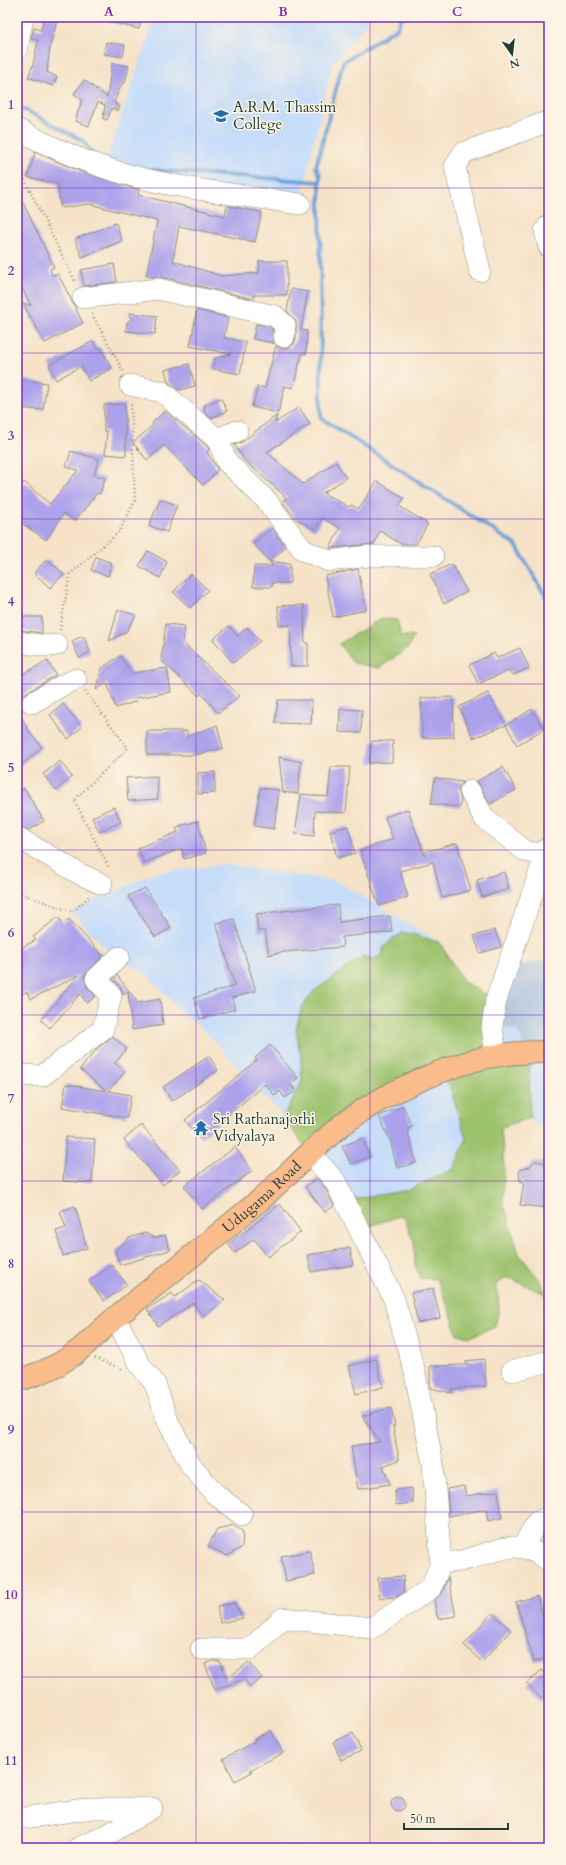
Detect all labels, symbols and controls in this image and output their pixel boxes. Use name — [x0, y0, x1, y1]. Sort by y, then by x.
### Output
text: A — [104, 3, 114, 21]
text: B — [278, 3, 288, 21]
text: C — [452, 3, 462, 21]
north arrow — [492, 34, 532, 74]
text: N — [507, 55, 521, 72]
text: 1 — [8, 96, 14, 114]
place label: A.R.M. Thassim College — [233, 97, 337, 134]
school or university icon: A.R.M. Thassim College — [212, 107, 230, 125]
text: 2 — [8, 262, 15, 280]
text: 3 — [8, 427, 15, 445]
text: 4 — [8, 593, 15, 611]
text: 5 — [8, 759, 14, 777]
text: 6 — [8, 924, 15, 942]
text: 7 — [8, 1090, 15, 1108]
place label: Sri Rathanajothi Vidyalaya — [213, 1109, 315, 1146]
temple icon: Sri Rathanajothi Vidyalaya — [192, 1119, 210, 1137]
street label: Udugama Road — [218, 1156, 306, 1237]
text: 8 — [8, 1255, 14, 1273]
text: 9 — [8, 1421, 15, 1439]
text: 10 — [4, 1586, 18, 1604]
text: 11 — [4, 1752, 18, 1770]
scale bar — [404, 1805, 508, 1831]
text: 50 m — [410, 1811, 437, 1827]

